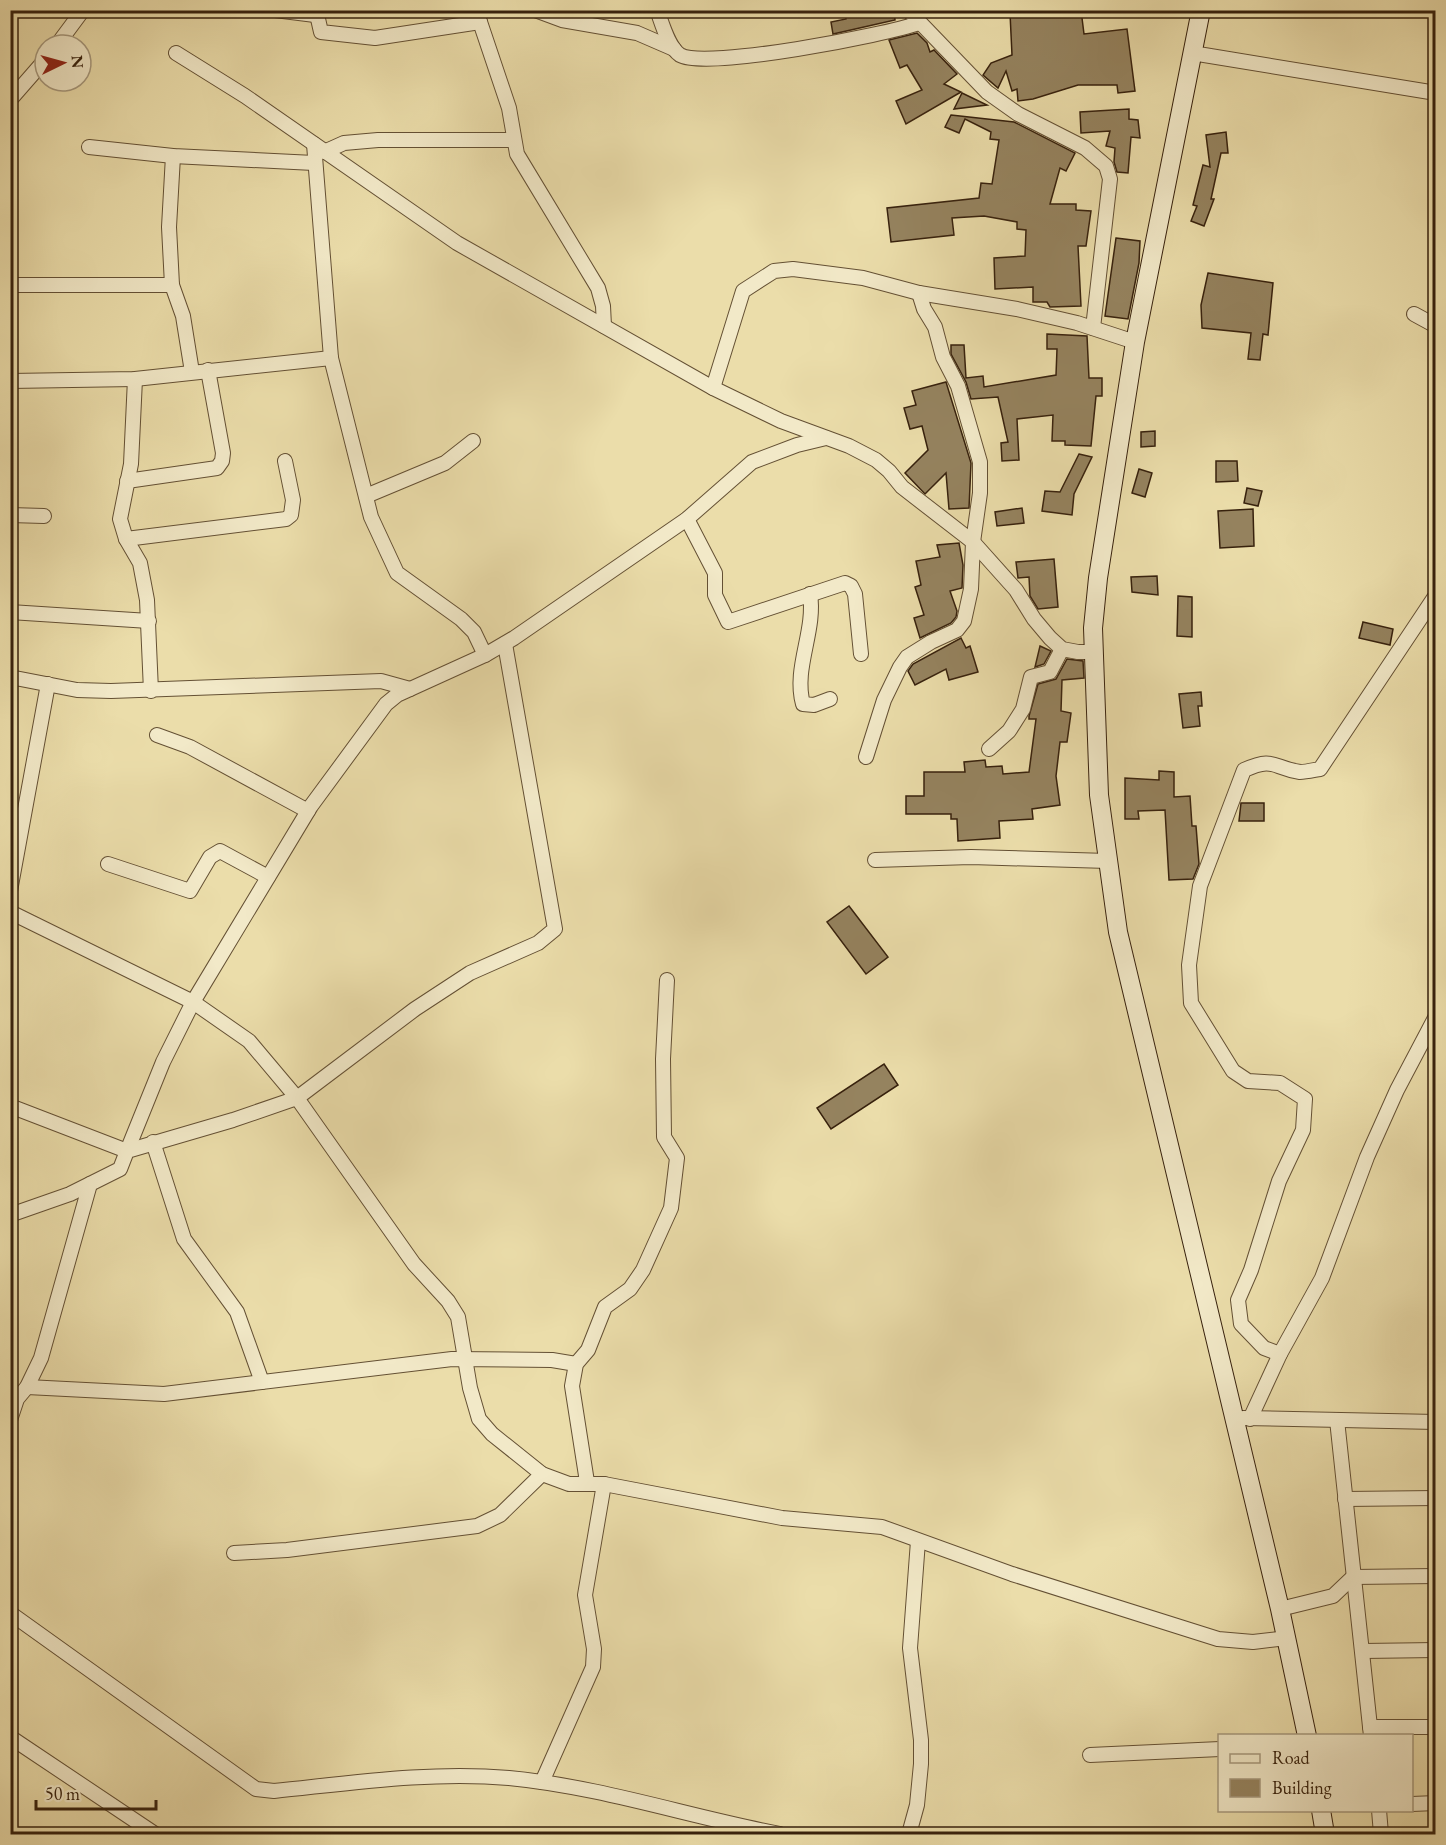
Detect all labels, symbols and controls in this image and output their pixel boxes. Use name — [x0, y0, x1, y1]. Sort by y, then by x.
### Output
north arrow — [33, 33, 93, 93]
text: N — [66, 54, 88, 69]
legend — [1218, 1734, 1413, 1812]
text: Road — [1272, 1746, 1311, 1769]
scale bar — [36, 1773, 156, 1811]
text: Building — [1272, 1776, 1332, 1799]
text: 50 m — [45, 1782, 80, 1805]

